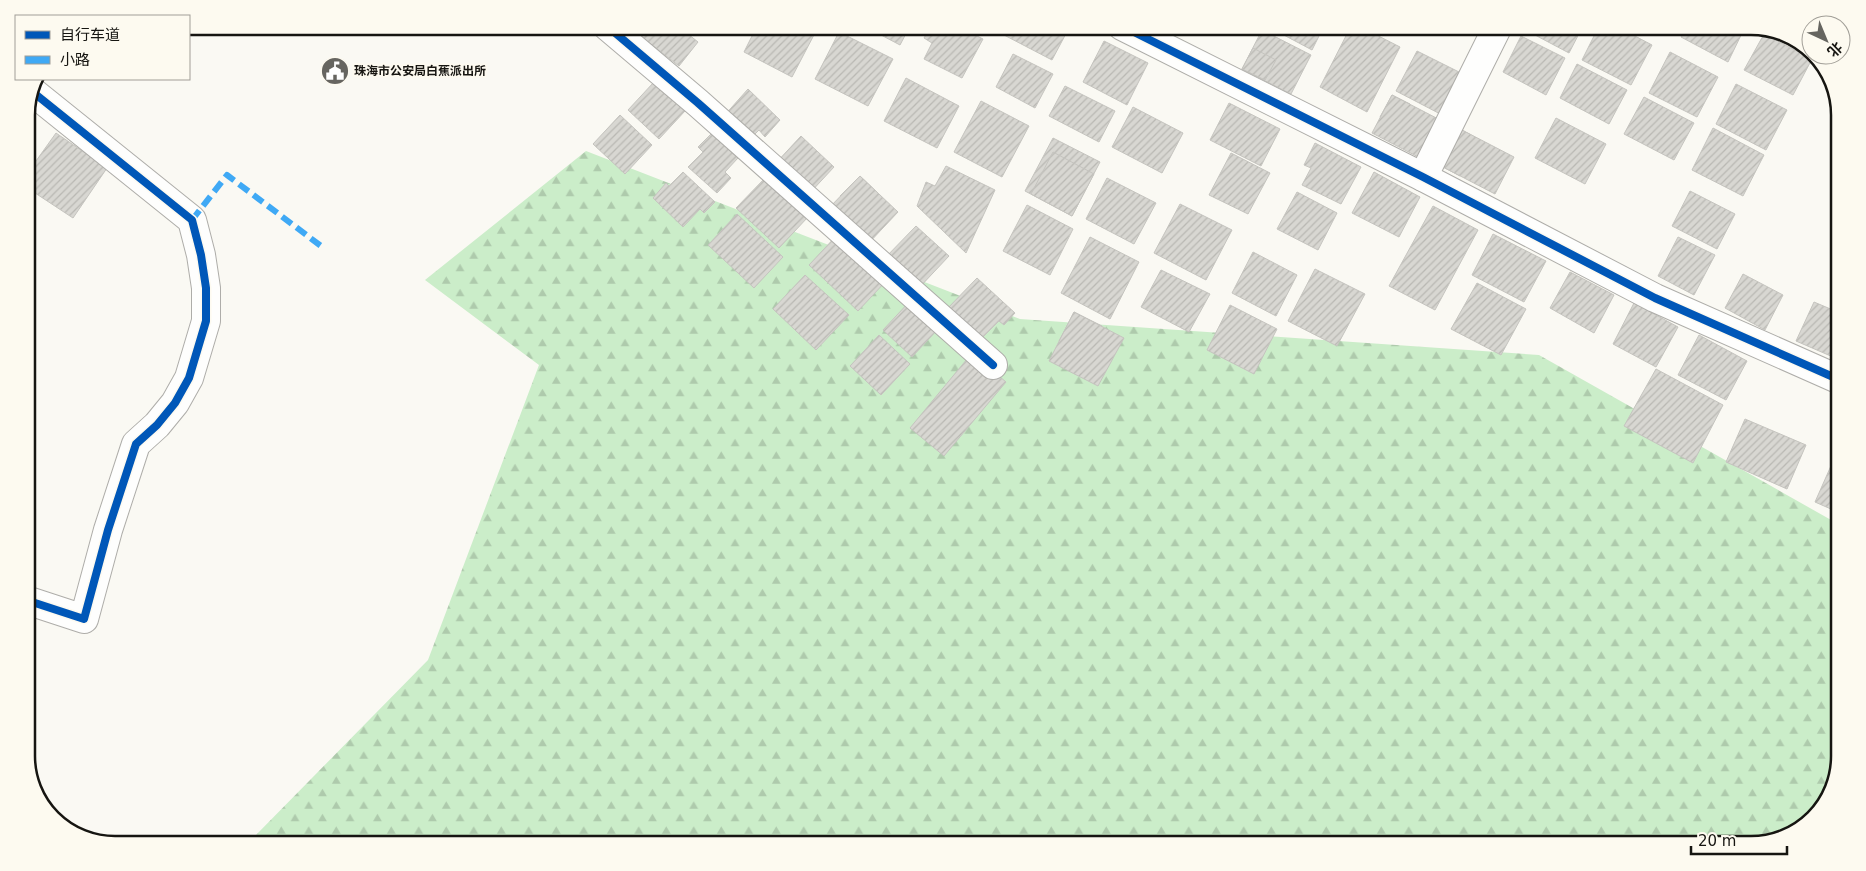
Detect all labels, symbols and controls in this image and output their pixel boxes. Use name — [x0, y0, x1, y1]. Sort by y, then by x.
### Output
legend — [15, 15, 190, 80]
north arrow — [1801, 15, 1851, 65]
text: 自行车道 — [60, 26, 120, 44]
text: 北 — [1824, 39, 1846, 60]
text: 小路 — [60, 51, 90, 69]
public building icon: 珠海市公安局白蕉派出所 — [320, 56, 350, 86]
place label: 珠海市公安局白蕉派出所 — [354, 64, 486, 78]
scale bar — [1691, 824, 1787, 856]
text: 20 m — [1698, 832, 1736, 850]

